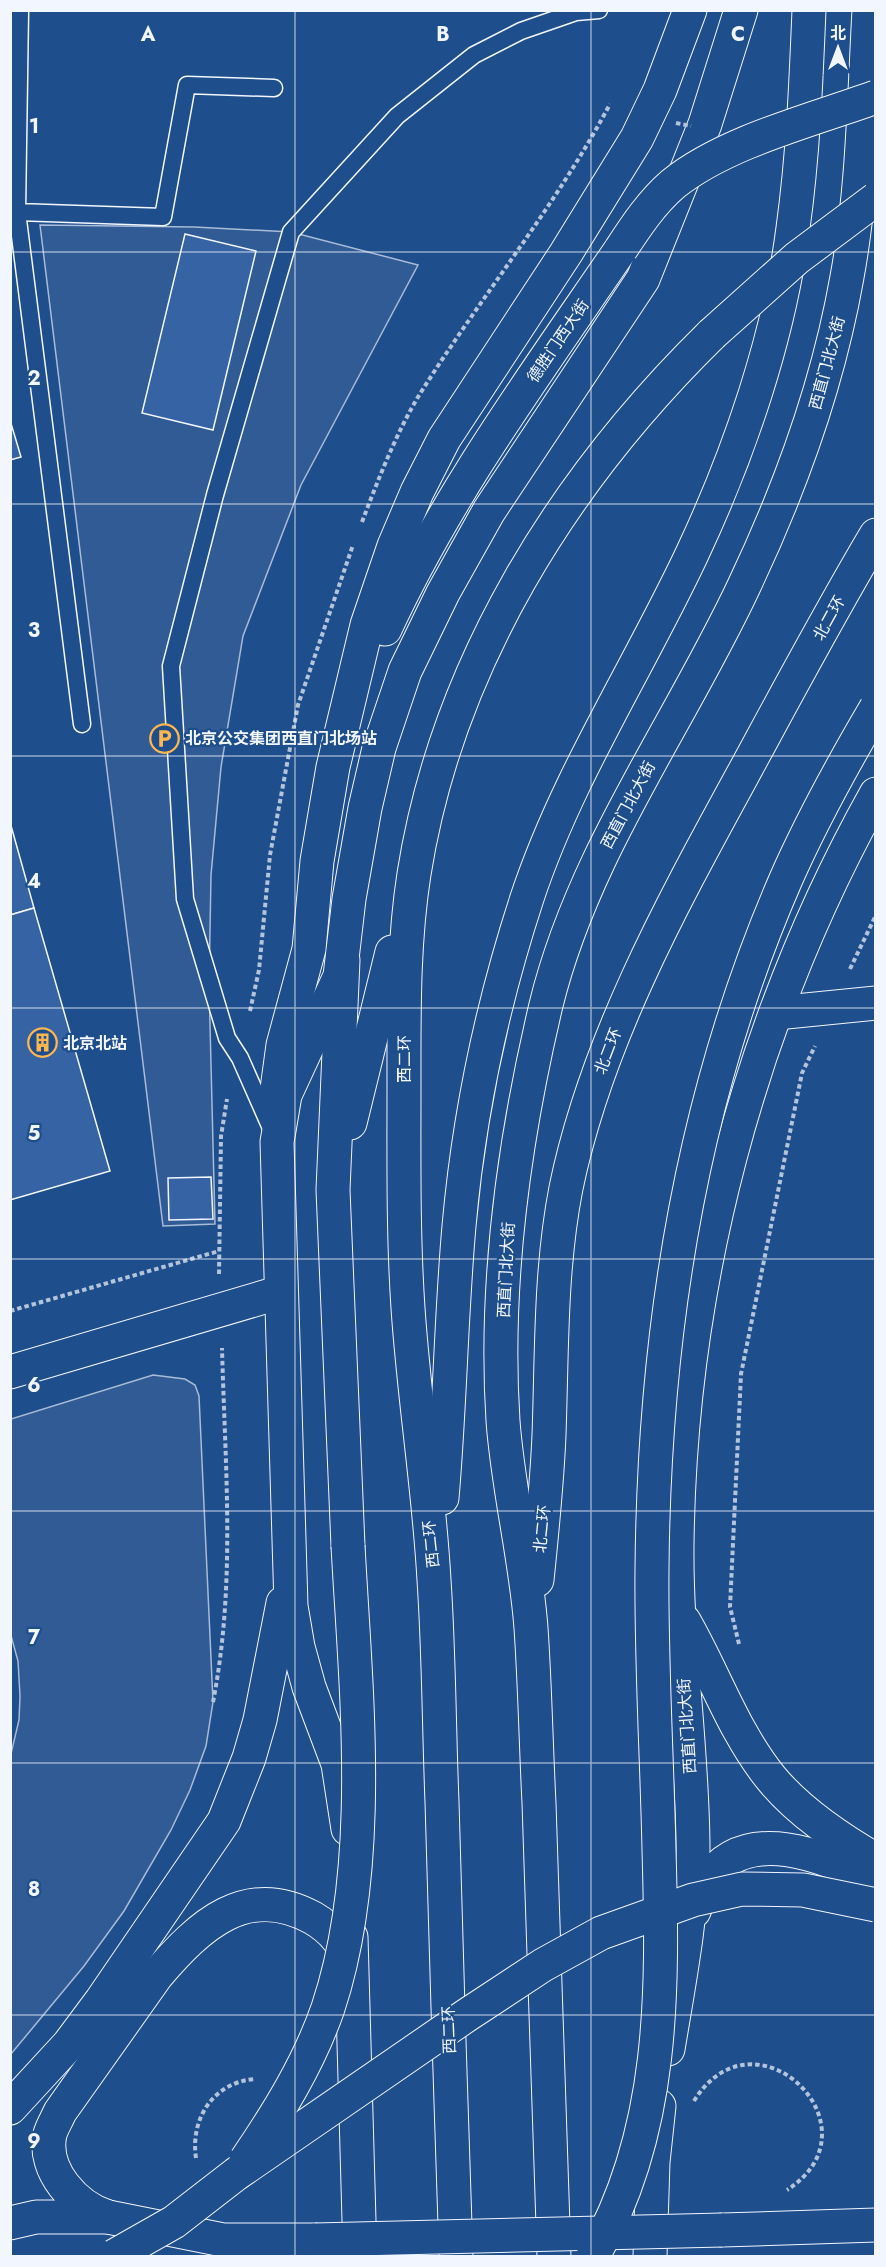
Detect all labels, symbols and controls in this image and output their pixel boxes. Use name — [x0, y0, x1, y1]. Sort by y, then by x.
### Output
north arrow — [808, 18, 868, 78]
text: A — [140, 20, 156, 49]
text: B — [436, 20, 450, 49]
text: C — [731, 20, 745, 49]
text: 北 — [830, 22, 846, 45]
text: 1 — [29, 112, 39, 141]
street label: 德胜门西大街 — [522, 295, 594, 387]
street label: 西直门北大街 — [803, 314, 851, 412]
text: 2 — [27, 364, 41, 393]
street label: 北二环 — [807, 591, 851, 645]
text: 3 — [28, 616, 40, 645]
parking icon: 北京公交集团西直门北场站 — [148, 722, 180, 754]
place label: 北京公交集团西直门北场站 — [185, 727, 377, 750]
street label: 西直门北大街 — [595, 757, 661, 853]
text: 4 — [27, 867, 41, 896]
street label: 北二环 — [589, 1024, 627, 1078]
building icon: 北京北站 — [26, 1027, 58, 1059]
place label: 北京北站 — [63, 1032, 127, 1055]
street label: 西二环 — [393, 1035, 416, 1083]
text: 5 — [28, 1119, 41, 1148]
street label: 西直门北大街 — [492, 1221, 520, 1319]
text: 6 — [27, 1371, 41, 1400]
street label: 北二环 — [528, 1504, 556, 1554]
street label: 西二环 — [417, 1519, 445, 1569]
text: 7 — [28, 1623, 41, 1652]
street label: 西直门北大街 — [672, 1677, 702, 1775]
text: 8 — [28, 1875, 40, 1904]
street label: 西二环 — [437, 2006, 461, 2054]
text: 9 — [27, 2127, 41, 2156]

